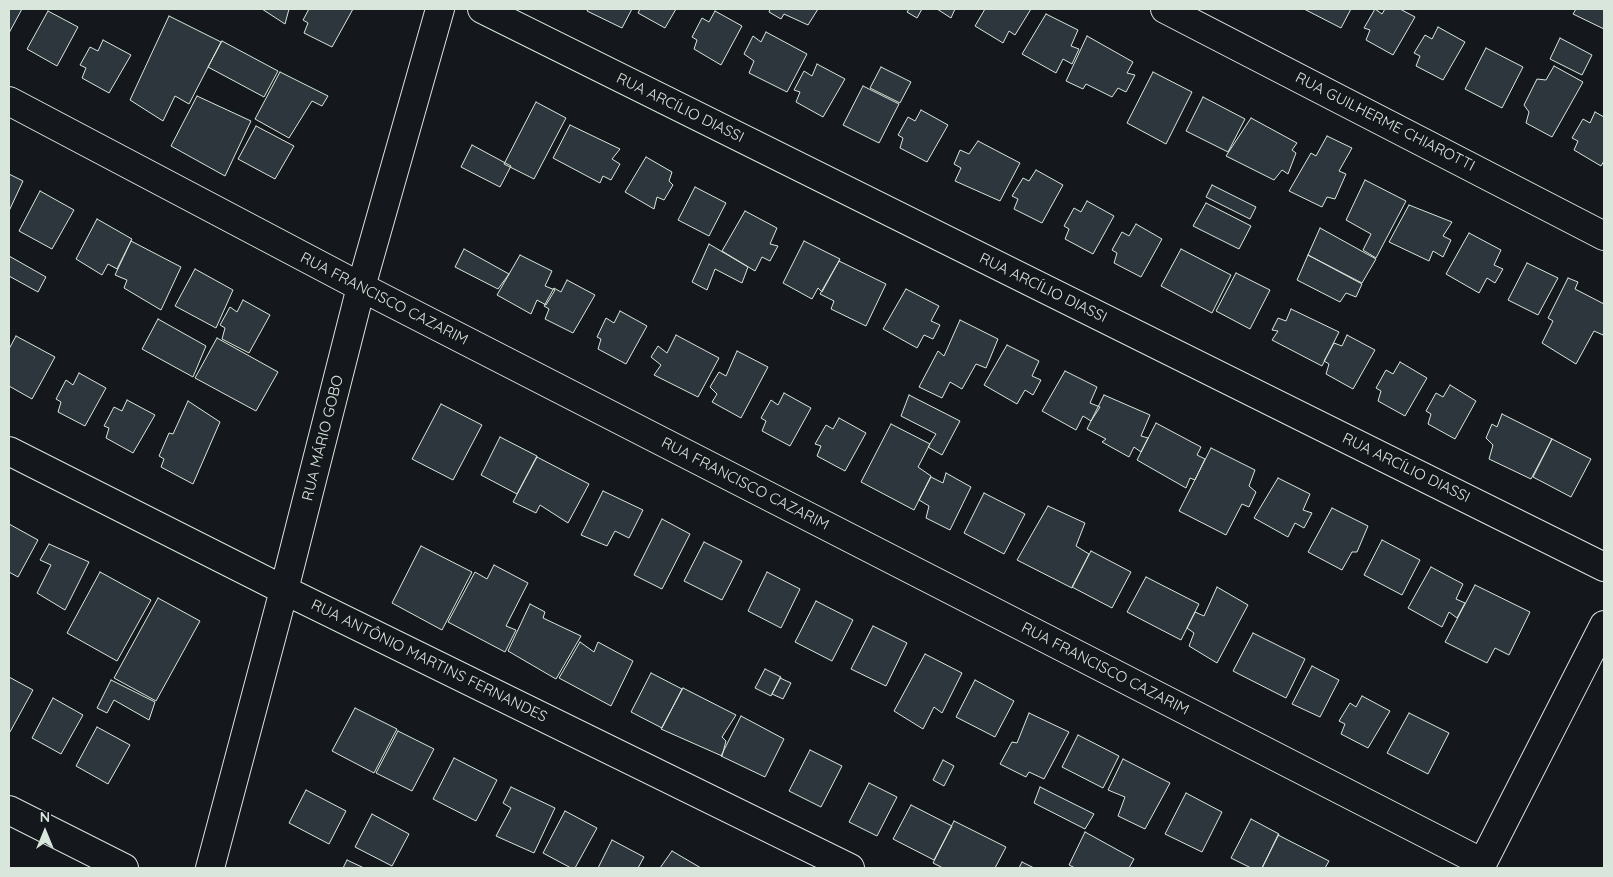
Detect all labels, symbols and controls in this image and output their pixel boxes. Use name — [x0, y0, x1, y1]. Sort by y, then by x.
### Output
street label: RUA ARCÍLIO DIASSI — [613, 69, 747, 147]
street label: RUA GUILHERME CHIAROTTI — [1292, 69, 1478, 175]
street label: RUA FRANCISCO CAZARIM — [297, 249, 471, 349]
street label: RUA ARCÍLIO DIASSI — [976, 249, 1110, 327]
street label: RUA MÁRIO GOBO — [299, 373, 347, 503]
street label: RUA ARCÍLIO DIASSI — [1339, 429, 1473, 507]
street label: RUA FRANCISCO CAZARIM — [658, 434, 832, 534]
street label: RUA ANTÔNIO MARTINS FERNANDES — [308, 596, 550, 726]
street label: RUA FRANCISCO CAZARIM — [1018, 619, 1192, 719]
north arrow — [20, 807, 70, 857]
text: N — [40, 808, 50, 826]

